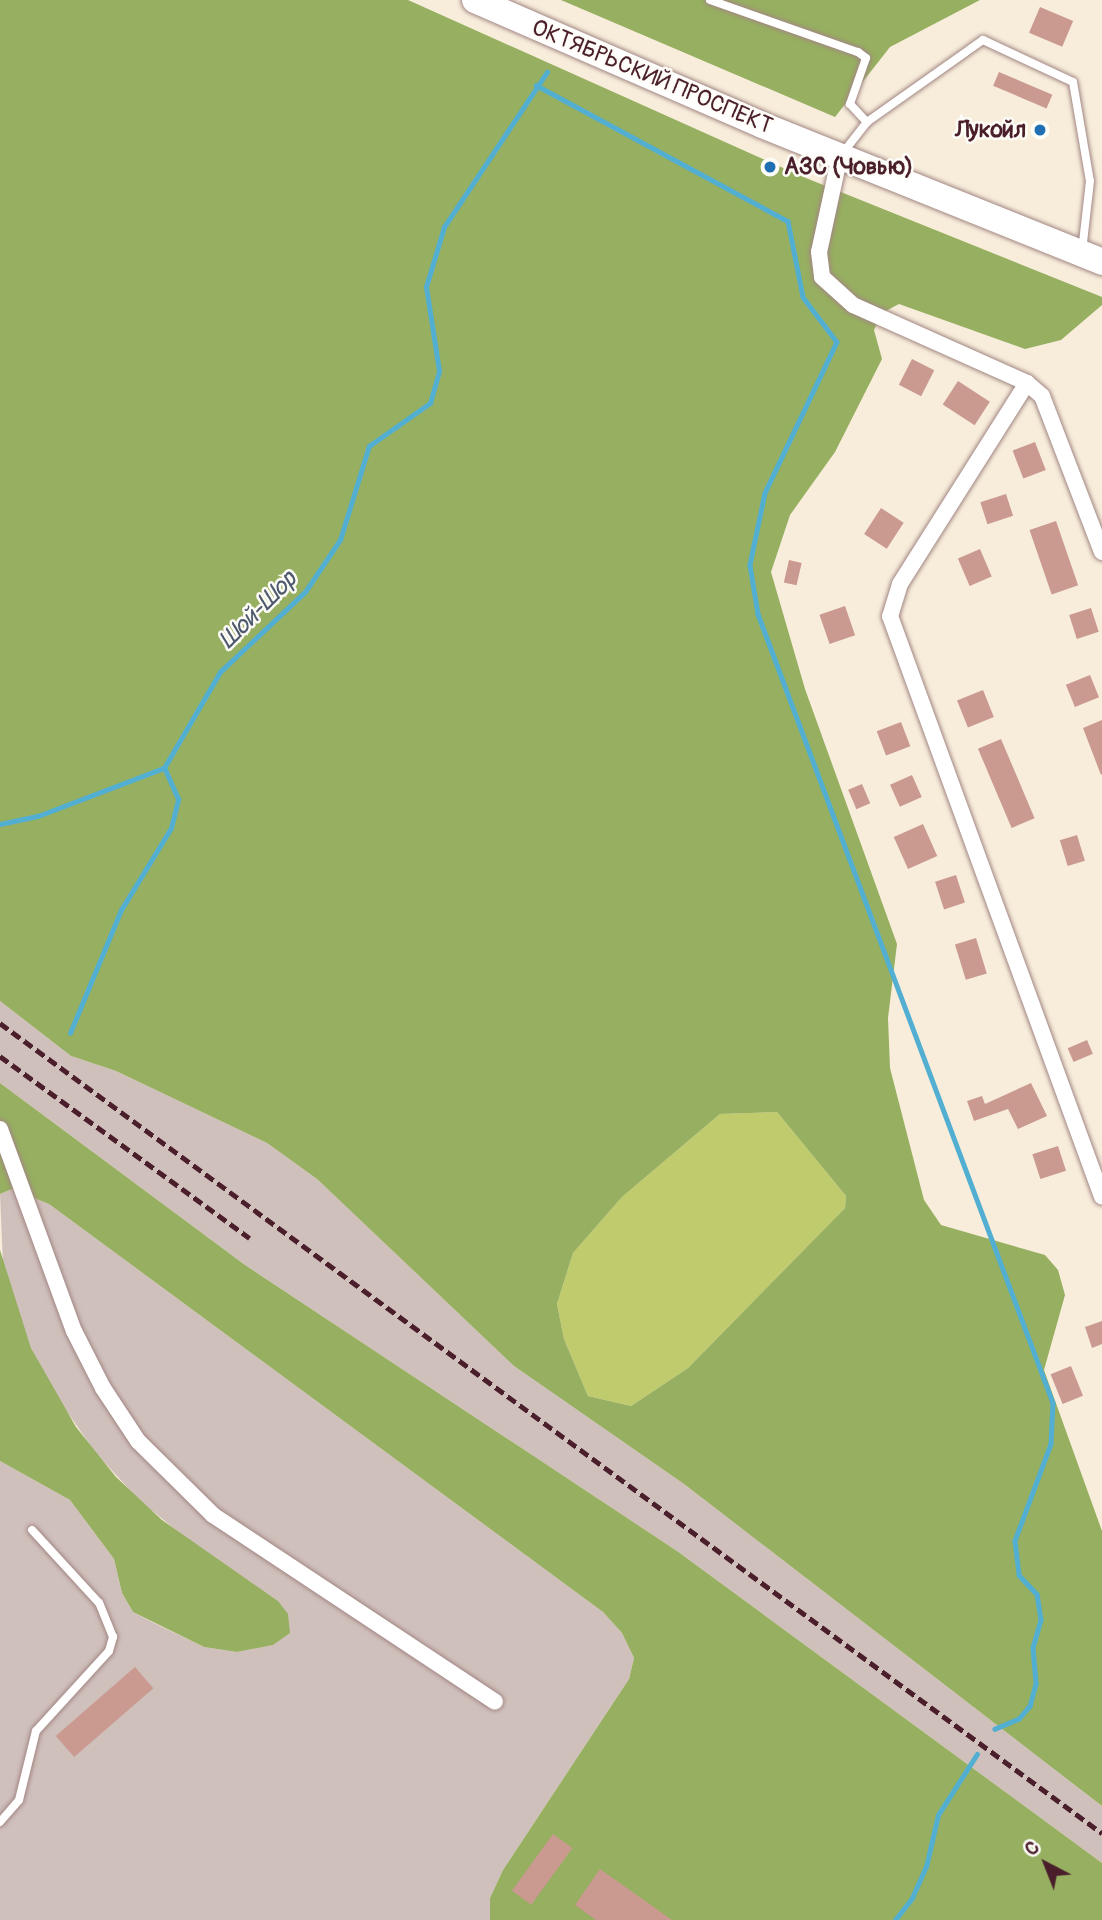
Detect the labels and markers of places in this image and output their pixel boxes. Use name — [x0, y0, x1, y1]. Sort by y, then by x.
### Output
place label: Лукойл — [955, 116, 1026, 144]
marker: Лукойл — [1032, 122, 1048, 138]
place label: АЗС (Човью) — [784, 153, 913, 181]
marker: АЗС (Човью) — [762, 159, 778, 175]

